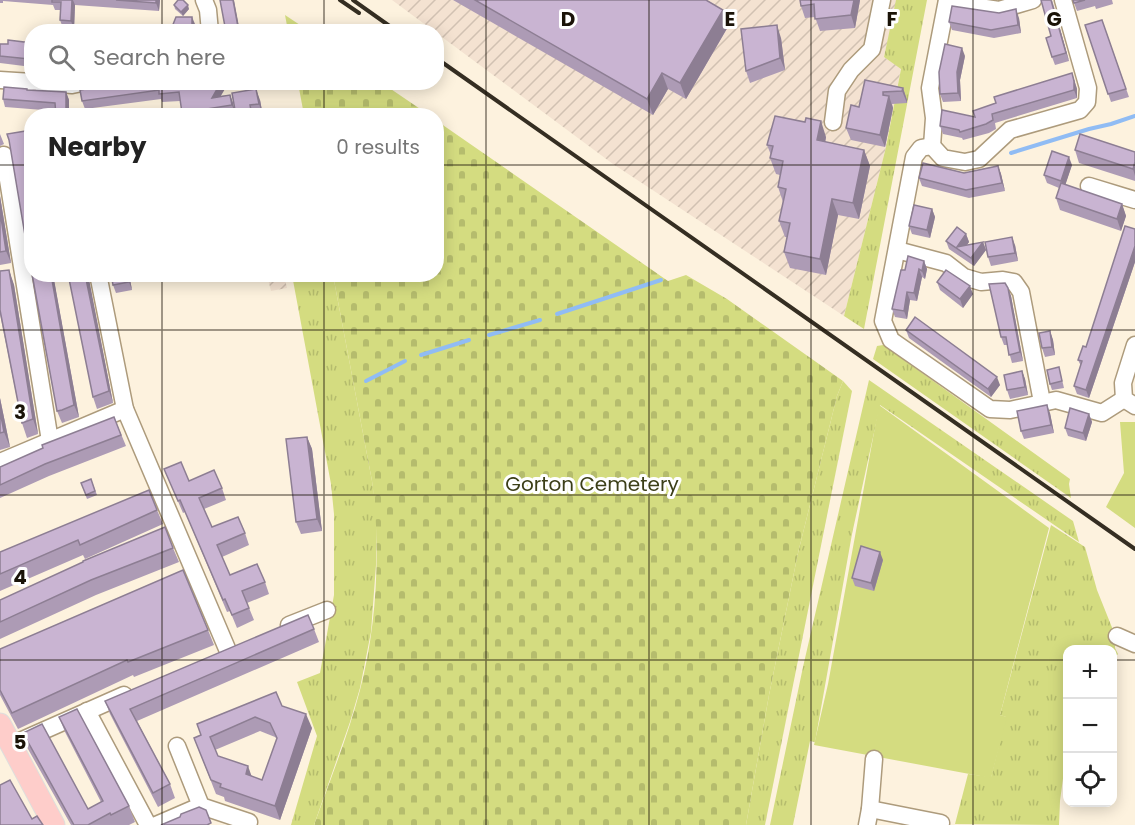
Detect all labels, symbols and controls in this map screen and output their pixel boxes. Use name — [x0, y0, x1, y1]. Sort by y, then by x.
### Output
text: D — [561, 5, 575, 33]
text: E — [725, 5, 735, 33]
text: F — [887, 5, 898, 33]
text: G — [1046, 5, 1062, 33]
search box — [24, 24, 444, 90]
icon: search — [45, 41, 78, 74]
text: Search here — [93, 42, 226, 73]
text: Nearby — [48, 129, 146, 165]
text: 0 results — [336, 133, 420, 161]
text: 3 — [14, 398, 26, 426]
park label: Gorton Cemetery — [505, 470, 679, 498]
text: 4 — [13, 563, 27, 591]
map controls — [1063, 645, 1117, 807]
button: + — [1063, 645, 1117, 699]
button: − — [1063, 699, 1117, 753]
text: 5 — [14, 728, 27, 756]
button: locate — [1063, 753, 1117, 807]

